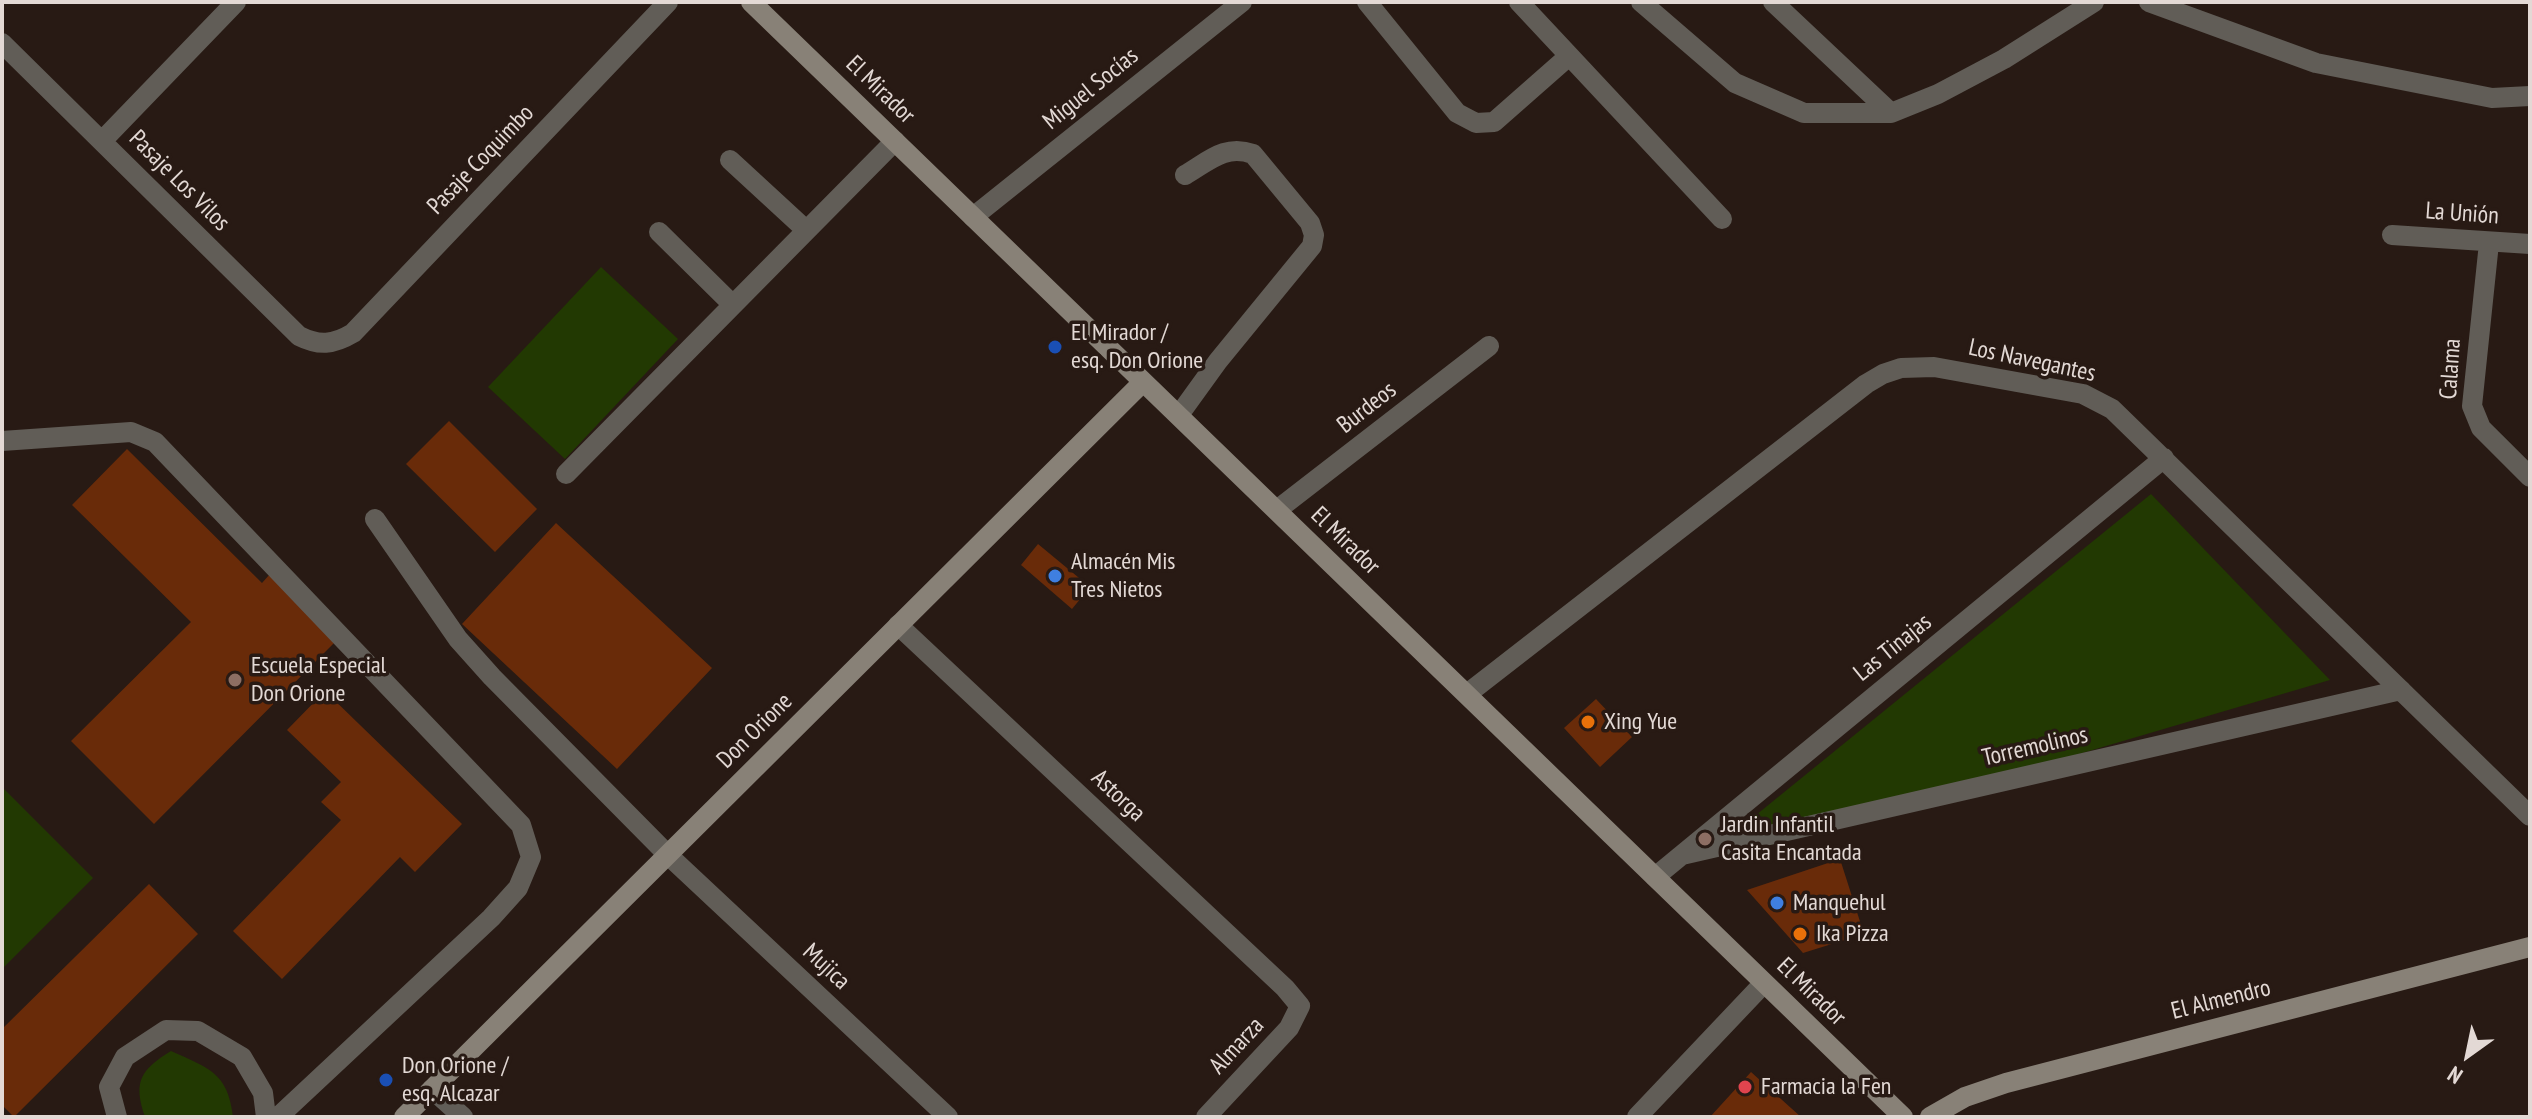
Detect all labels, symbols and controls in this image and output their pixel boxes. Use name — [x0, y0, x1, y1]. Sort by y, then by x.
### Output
street label: Miguel Socías — [1038, 42, 1144, 136]
street label: El Mirador — [839, 50, 921, 130]
street label: Pasaje Coquimbo — [422, 99, 540, 221]
street label: Pasaje Los Vilos — [123, 125, 235, 237]
street label: La Unión — [2424, 197, 2500, 231]
place label: El Mirador / esq. Don Orione — [1071, 319, 1203, 375]
street label: Los Navegantes — [1966, 334, 2098, 388]
marker: El Mirador / esq. Don Orione — [1046, 338, 1064, 356]
street label: Calama — [2435, 338, 2467, 400]
street label: Burdeos — [1332, 376, 1402, 440]
street label: El Mirador — [1304, 501, 1386, 581]
place label: Almacén Mis Tres Nietos — [1071, 548, 1175, 604]
marker: Almacén Mis Tres Nietos — [1046, 567, 1064, 585]
street label: Las Tinajas — [1848, 608, 1938, 688]
place label: Escuela Especial Don Orione — [251, 652, 386, 708]
marker: Escuela Especial Don Orione — [226, 671, 244, 689]
street label: Don Orione — [711, 687, 799, 775]
place label: Xing Yue — [1604, 708, 1677, 736]
marker: Xing Yue — [1579, 713, 1597, 731]
street label: Torremolinos — [1979, 721, 2091, 773]
street label: Astorga — [1085, 764, 1151, 828]
place label: Jardin Infantil Casita Encantada — [1721, 811, 1862, 867]
marker: Jardin Infantil Casita Encantada — [1696, 830, 1714, 848]
place label: Manquehul — [1793, 889, 1886, 917]
marker: Manquehul — [1768, 894, 1786, 912]
place label: Ika Pizza — [1816, 920, 1889, 948]
marker: Ika Pizza — [1791, 925, 1809, 943]
street label: Mujica — [796, 938, 856, 996]
street label: El Mirador — [1770, 952, 1852, 1032]
street label: El Almendro — [2168, 974, 2274, 1026]
street label: Almarza — [1204, 1012, 1270, 1080]
north arrow — [2428, 1015, 2508, 1095]
place label: Don Orione / esq. Alcazar — [402, 1052, 509, 1108]
text: N — [2442, 1060, 2468, 1090]
marker: Don Orione / esq. Alcazar — [377, 1071, 395, 1089]
place label: Farmacia la Fen — [1761, 1073, 1891, 1101]
marker: Farmacia la Fen — [1736, 1078, 1754, 1096]

